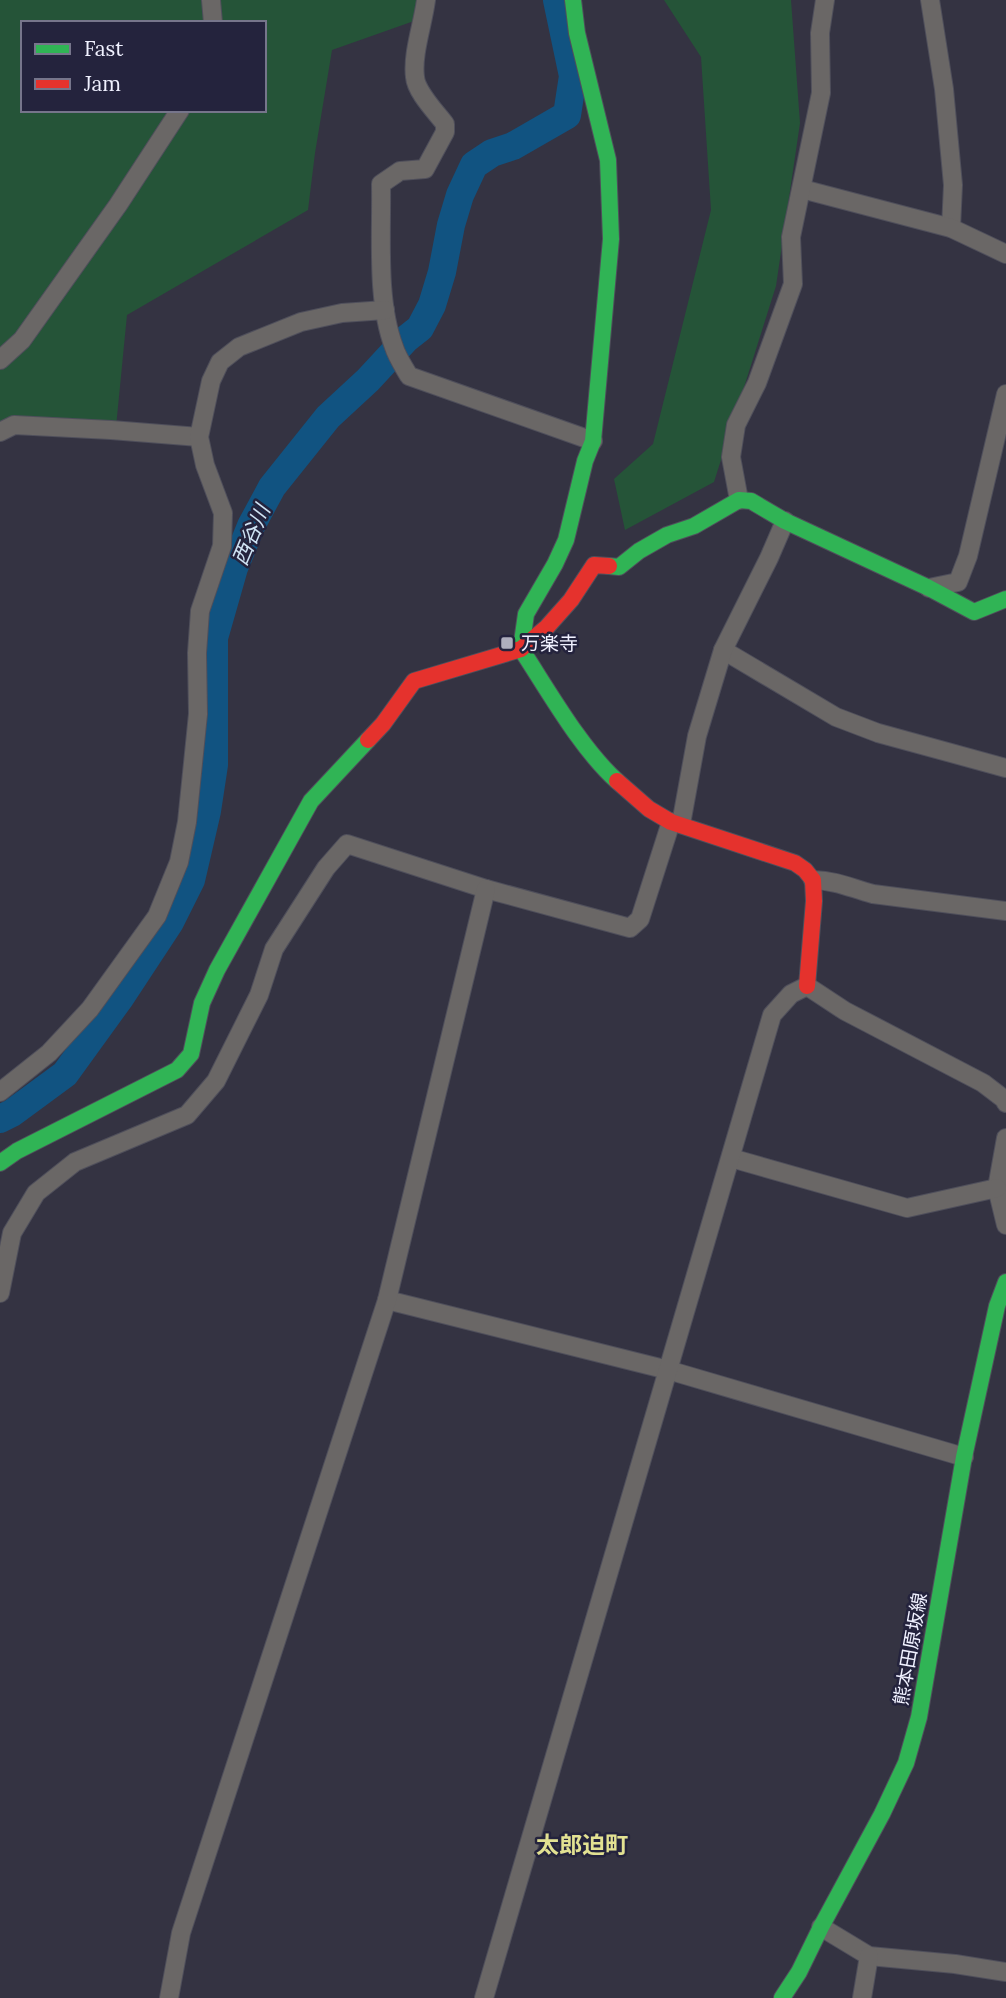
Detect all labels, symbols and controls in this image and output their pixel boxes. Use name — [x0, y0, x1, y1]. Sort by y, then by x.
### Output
legend — [21, 21, 266, 112]
text: Fast — [84, 35, 124, 62]
text: Jam — [83, 70, 121, 97]
water label: 西谷川 — [226, 499, 277, 569]
place label: 万楽寺 — [521, 631, 578, 655]
marker: 万楽寺 — [499, 635, 515, 651]
street label: 熊本田原坂線 — [888, 1591, 932, 1707]
district label: 太郎迫町 — [536, 1830, 628, 1859]

